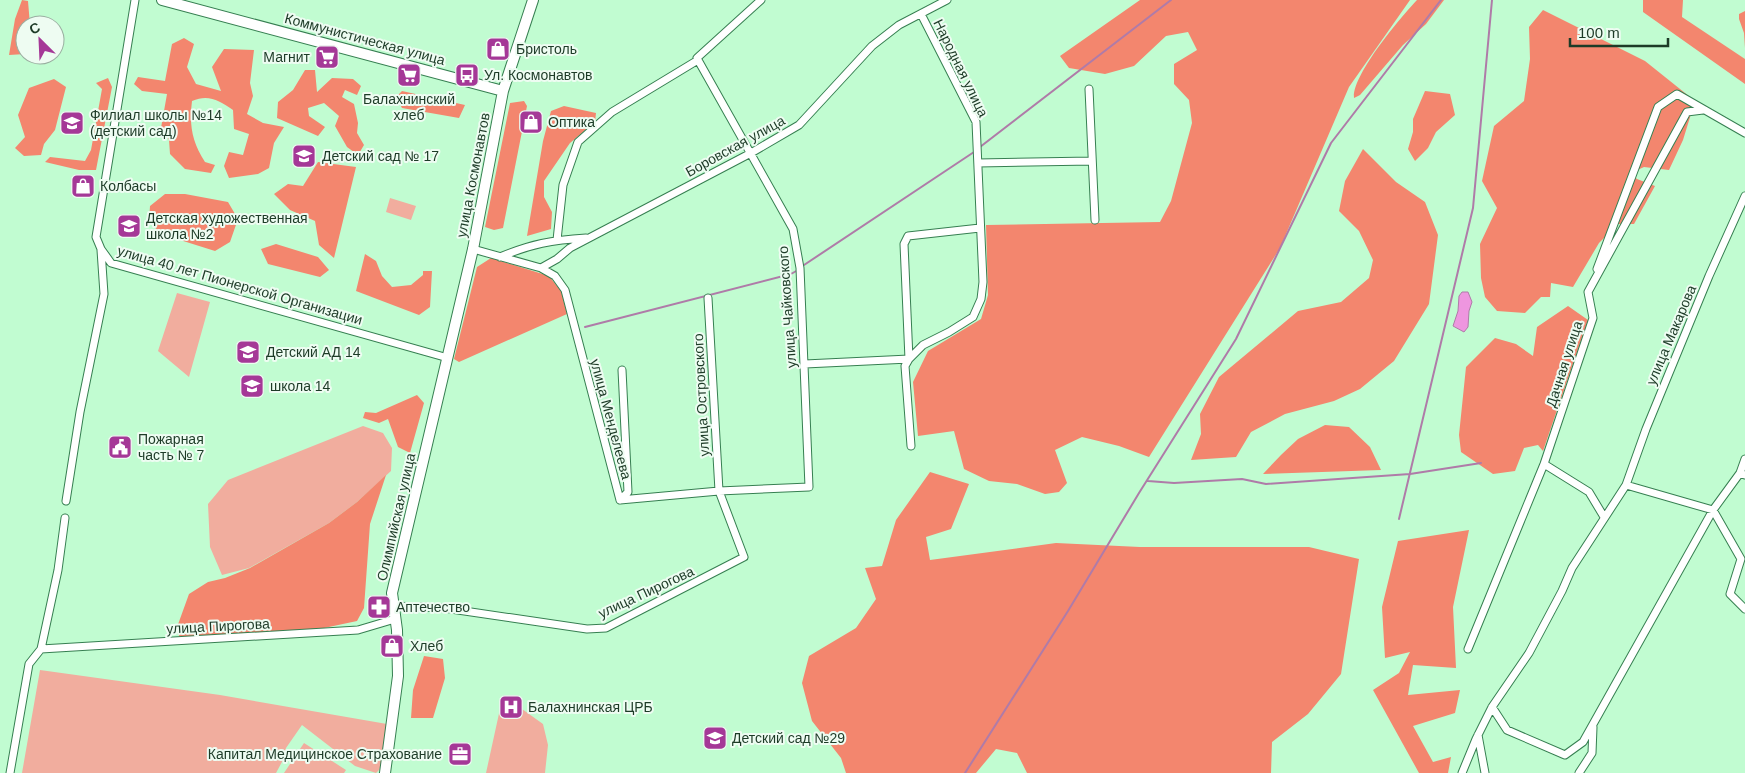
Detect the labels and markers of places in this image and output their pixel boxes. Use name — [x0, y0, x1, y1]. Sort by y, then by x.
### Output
shop icon: Бристоль — [485, 36, 511, 62]
place label: Бристоль — [516, 41, 577, 57]
supermarket icon: Магнит — [314, 44, 340, 70]
place label: Магнит — [263, 49, 311, 65]
supermarket icon: Балахнинский хлеб — [396, 62, 422, 88]
bus stop icon: Ул. Космонавтов — [454, 62, 480, 88]
place label: Ул. Космонавтов — [484, 67, 592, 83]
place label: Балахнинский хлеб — [363, 91, 455, 123]
place label: Филиал школы №14 (детский сад) — [90, 107, 222, 139]
shop icon: Оптика — [518, 109, 544, 135]
school or university icon: Филиал школы №14 (детский сад) — [59, 110, 85, 136]
place label: Оптика — [548, 114, 595, 130]
school or university icon: Детский сад № 17 — [291, 143, 317, 169]
place label: Детский сад № 17 — [322, 148, 439, 164]
shop icon: Колбасы — [70, 173, 96, 199]
place label: Колбасы — [100, 178, 156, 194]
place label: Детская художественная школа №2 — [146, 210, 308, 242]
school or university icon: Детская художественная школа №2 — [116, 213, 142, 239]
school or university icon: Детский АД 14 — [235, 339, 261, 365]
place label: Детский АД 14 — [266, 344, 361, 360]
school or university icon: школа 14 — [239, 373, 265, 399]
place label: школа 14 — [270, 378, 331, 394]
place label: Пожарная часть № 7 — [138, 431, 205, 463]
public building icon: Пожарная часть № 7 — [107, 434, 133, 460]
pharmacy icon: Аптечество — [366, 594, 392, 620]
place label: Аптечество — [396, 599, 470, 615]
shop icon: Хлеб — [379, 633, 405, 659]
place label: Хлеб — [410, 638, 443, 654]
hospital icon: Балахнинская ЦРБ — [498, 694, 524, 720]
place label: Балахнинская ЦРБ — [528, 699, 653, 715]
school or university icon: Детский сад №29 — [702, 725, 728, 751]
place label: Детский сад №29 — [732, 730, 845, 746]
office icon: Капитал Медицинское Страхование — [447, 741, 473, 767]
place label: Капитал Медицинское Страхование — [208, 746, 442, 762]

